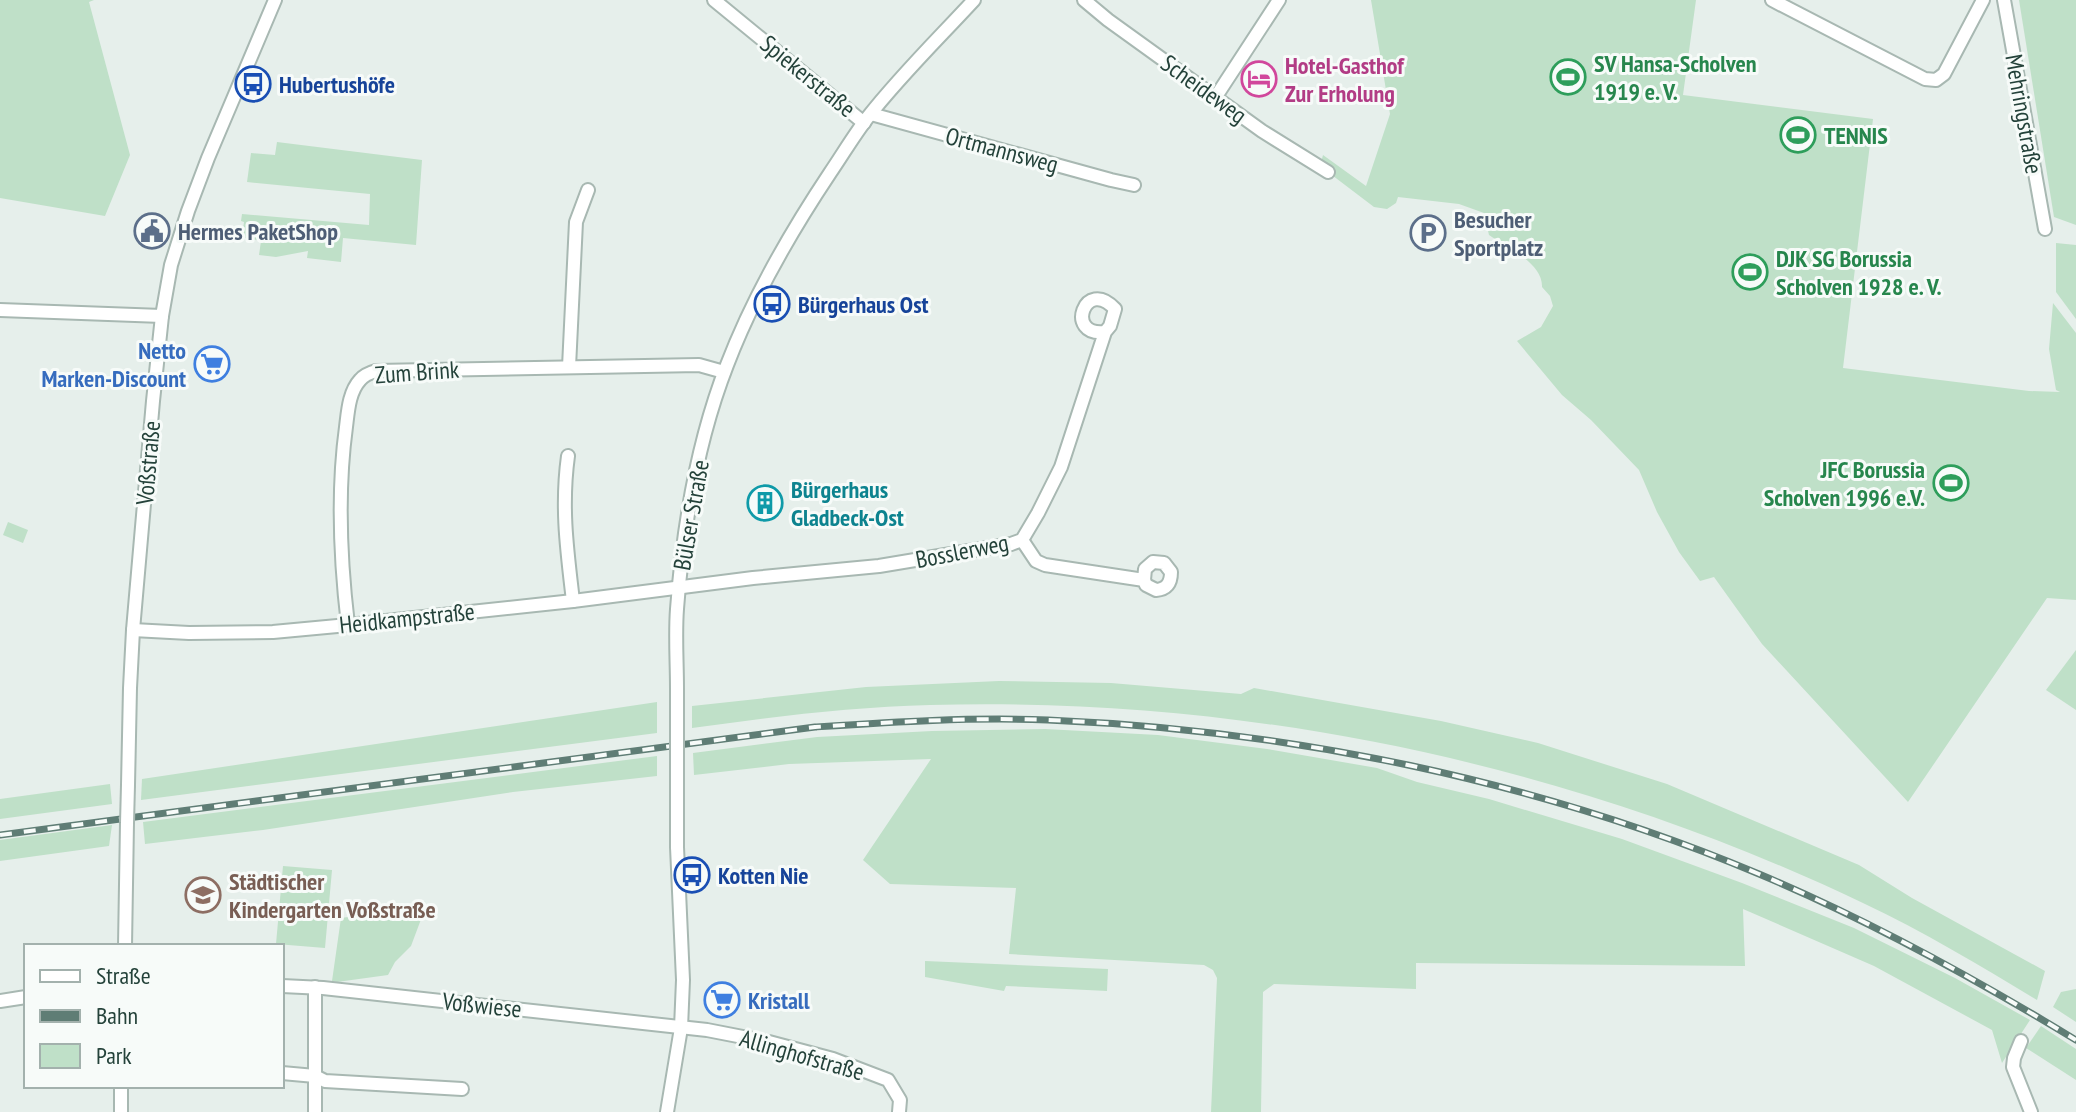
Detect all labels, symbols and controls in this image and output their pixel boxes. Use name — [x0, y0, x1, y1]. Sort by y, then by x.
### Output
street label: Spiekerstraße — [754, 28, 862, 124]
street label: Scheideweg — [1155, 47, 1253, 131]
place label: SV Hansa-Scholven 1919 e. V. — [1594, 48, 1757, 107]
place label: Hotel-Gasthof Zur Erholung — [1285, 50, 1405, 109]
street label: Mehringstraße — [1998, 52, 2050, 176]
sports icon: SV Hansa-Scholven 1919 e. V. — [1549, 58, 1587, 96]
hotel icon: Hotel-Gasthof Zur Erholung — [1240, 60, 1278, 98]
bus stop icon: Hubertushöfe — [234, 65, 272, 103]
place label: Hubertushöfe — [279, 69, 395, 100]
sports icon: TENNIS — [1779, 116, 1817, 154]
street label: Ortmannsweg — [942, 120, 1062, 180]
place label: TENNIS — [1824, 120, 1888, 151]
place label: Besucher Sportplatz — [1454, 204, 1543, 263]
public building icon: Hermes PaketShop — [133, 212, 171, 250]
parking icon: Besucher Sportplatz — [1409, 214, 1447, 252]
place label: Hermes PaketShop — [178, 216, 338, 247]
place label: DJK SG Borussia Scholven 1928 e. V. — [1776, 243, 1942, 302]
sports icon: DJK SG Borussia Scholven 1928 e. V. — [1731, 253, 1769, 291]
bus stop icon: Bürgerhaus Ost — [753, 285, 791, 323]
place label: Bürgerhaus Ost — [798, 289, 929, 320]
place label: Netto Marken-Discount — [41, 335, 186, 394]
supermarket icon: Netto Marken-Discount — [193, 345, 231, 383]
street label: Zum Brink — [374, 354, 461, 390]
street label: Voßstraße — [129, 420, 167, 507]
place label: JFC Borussia Scholven 1996 e.V. — [1764, 454, 1925, 513]
street label: Bülser Straße — [666, 457, 716, 573]
sports icon: JFC Borussia Scholven 1996 e.V. — [1932, 464, 1970, 502]
place label: Bürgerhaus Gladbeck-Ost — [791, 474, 904, 533]
building icon: Bürgerhaus Gladbeck-Ost — [746, 484, 784, 522]
street label: Bosslerweg — [913, 527, 1011, 575]
street label: Heidkampstraße — [338, 595, 476, 641]
bus stop icon: Kotten Nie — [673, 856, 711, 894]
place label: Kotten Nie — [718, 860, 809, 891]
place label: Städtischer Kindergarten Voßstraße — [229, 866, 436, 925]
school or university icon: Städtischer Kindergarten Voßstraße — [184, 876, 222, 914]
legend — [24, 944, 284, 1088]
text: Straße — [96, 960, 151, 991]
supermarket icon: Kristall — [703, 981, 741, 1019]
street label: Voßwiese — [440, 985, 523, 1025]
place label: Kristall — [748, 985, 810, 1016]
text: Bahn — [96, 1000, 138, 1031]
street label: Allinghofstraße — [736, 1022, 868, 1088]
text: Park — [96, 1040, 132, 1071]

